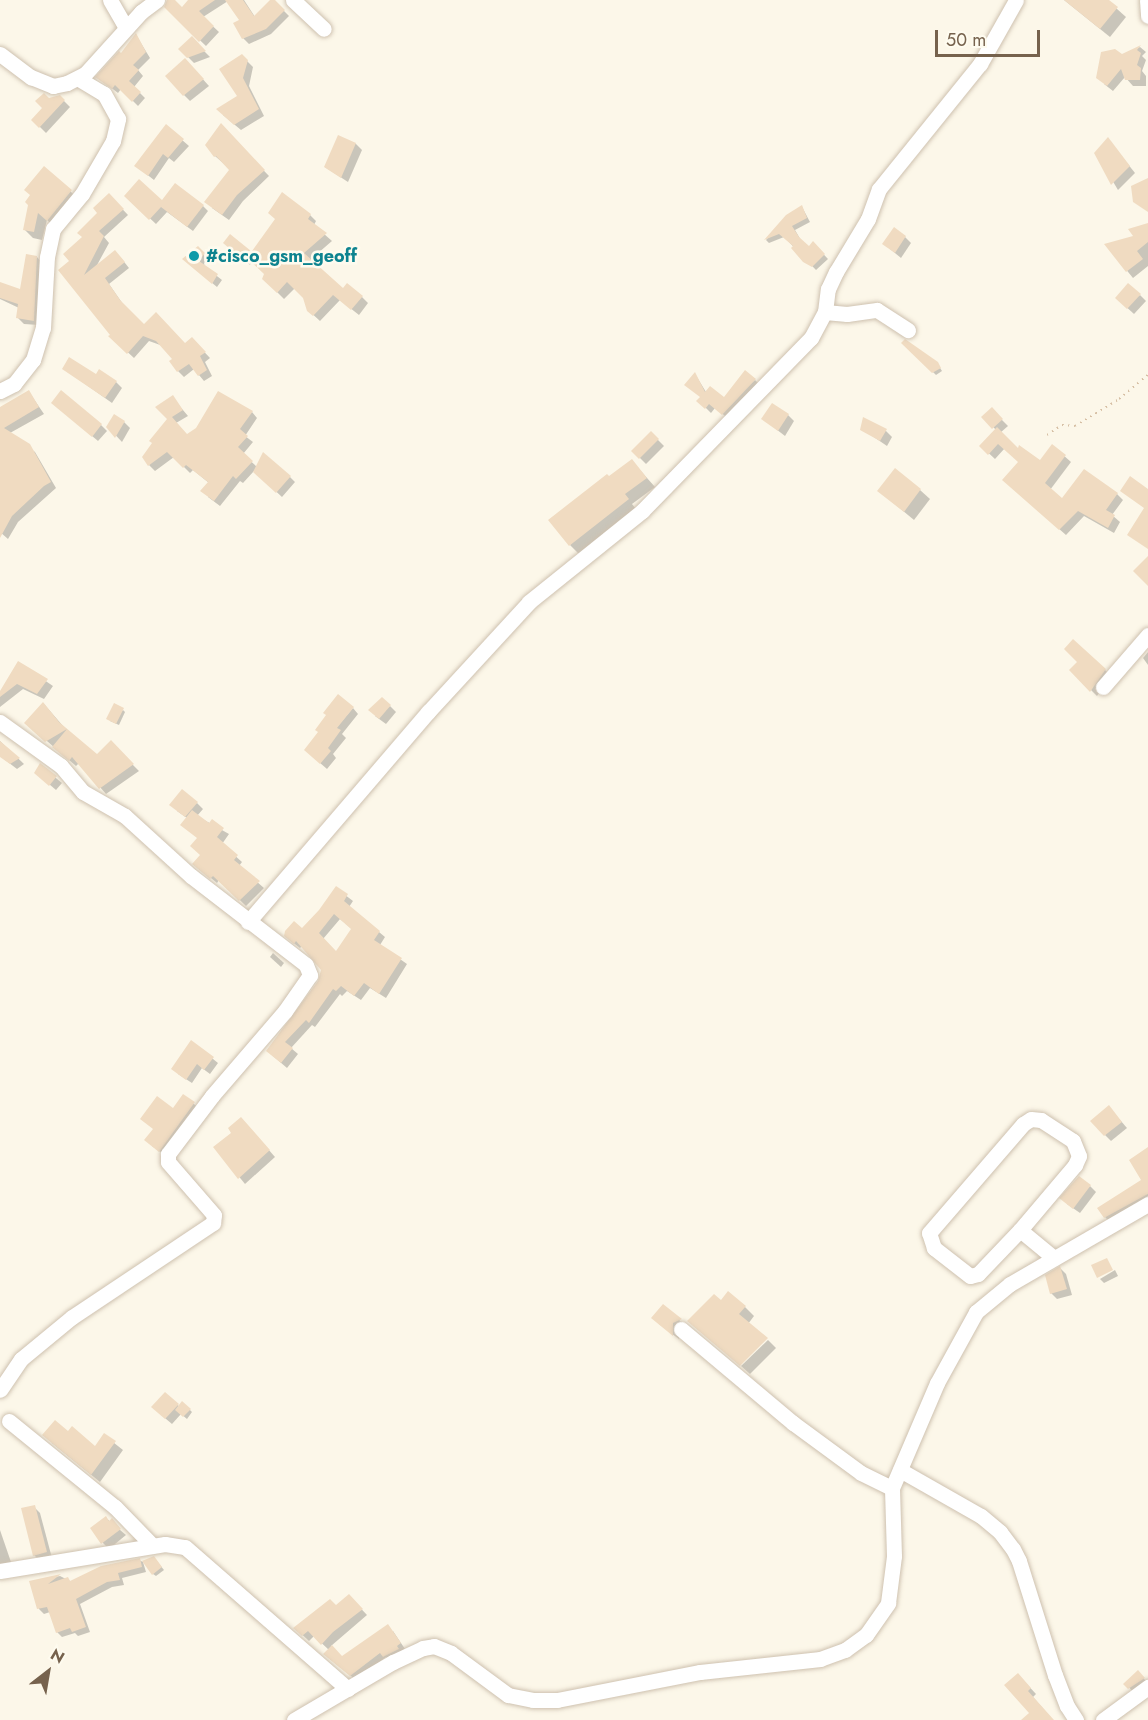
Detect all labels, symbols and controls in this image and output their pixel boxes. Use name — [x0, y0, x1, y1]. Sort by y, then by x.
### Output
scale bar — [938, 18, 1043, 56]
text: 50 m — [946, 27, 986, 53]
place label: #cisco_gsm_geoff — [206, 245, 357, 267]
marker: #cisco_gsm_geoff — [187, 249, 201, 263]
north arrow — [18, 1642, 78, 1702]
text: N — [46, 1643, 69, 1669]

